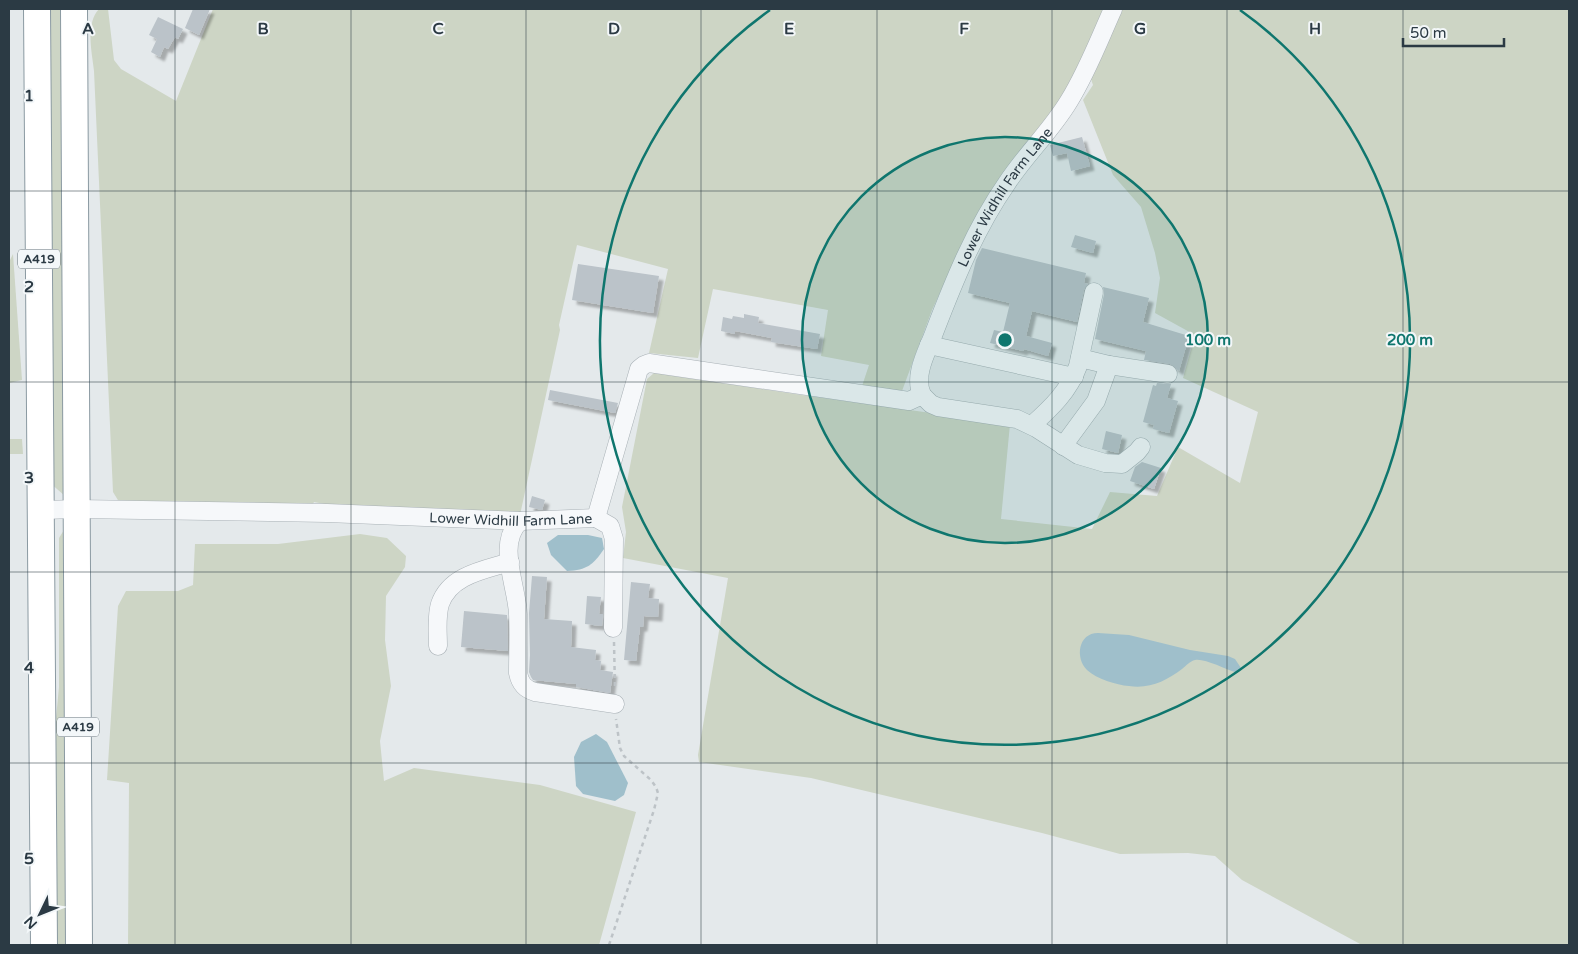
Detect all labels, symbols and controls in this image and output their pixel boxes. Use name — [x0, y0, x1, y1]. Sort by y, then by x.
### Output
scale bar — [1403, 15, 1504, 47]
text: A — [82, 19, 94, 39]
text: B — [257, 19, 269, 39]
text: C — [432, 19, 444, 39]
text: D — [608, 19, 620, 39]
text: E — [784, 19, 794, 39]
text: F — [959, 19, 969, 39]
text: G — [1134, 19, 1146, 39]
text: H — [1309, 19, 1321, 39]
text: 50 m — [1410, 24, 1447, 42]
text: 1 — [24, 86, 34, 106]
street label: Lower Widhill Farm Lane — [954, 124, 1056, 270]
road number: A419 — [18, 250, 60, 268]
text: 2 — [24, 277, 34, 297]
centre of rings — [996, 331, 1014, 349]
text: 100 m — [1185, 331, 1231, 349]
text: 200 m — [1387, 331, 1433, 349]
text: 3 — [24, 468, 34, 488]
street label: Lower Widhill Farm Lane — [429, 509, 593, 530]
text: 4 — [24, 658, 34, 678]
road number: A419 — [57, 718, 99, 736]
text: 5 — [24, 849, 34, 869]
north arrow — [15, 889, 65, 939]
text: N — [21, 913, 41, 932]

